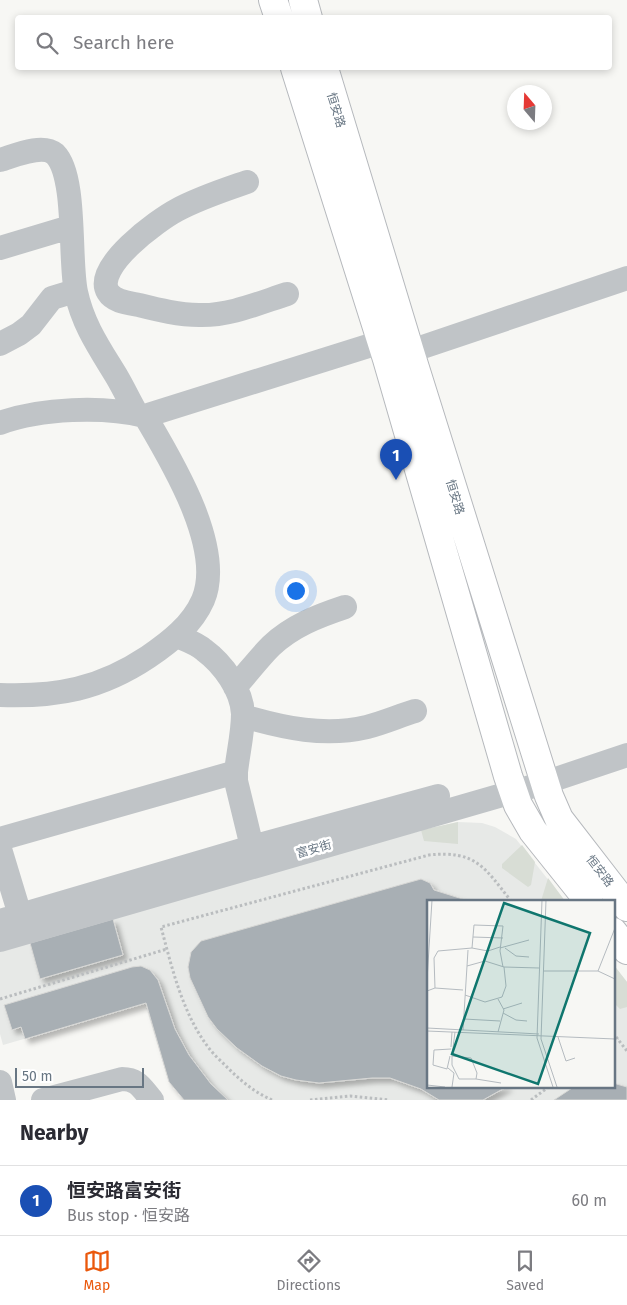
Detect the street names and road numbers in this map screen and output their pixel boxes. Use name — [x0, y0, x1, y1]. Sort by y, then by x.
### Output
street label: 恒安路 — [324, 91, 348, 129]
street label: 恒安路 — [443, 478, 467, 516]
street label: 富安街 — [295, 837, 333, 861]
street label: 恒安路 — [583, 853, 617, 889]

